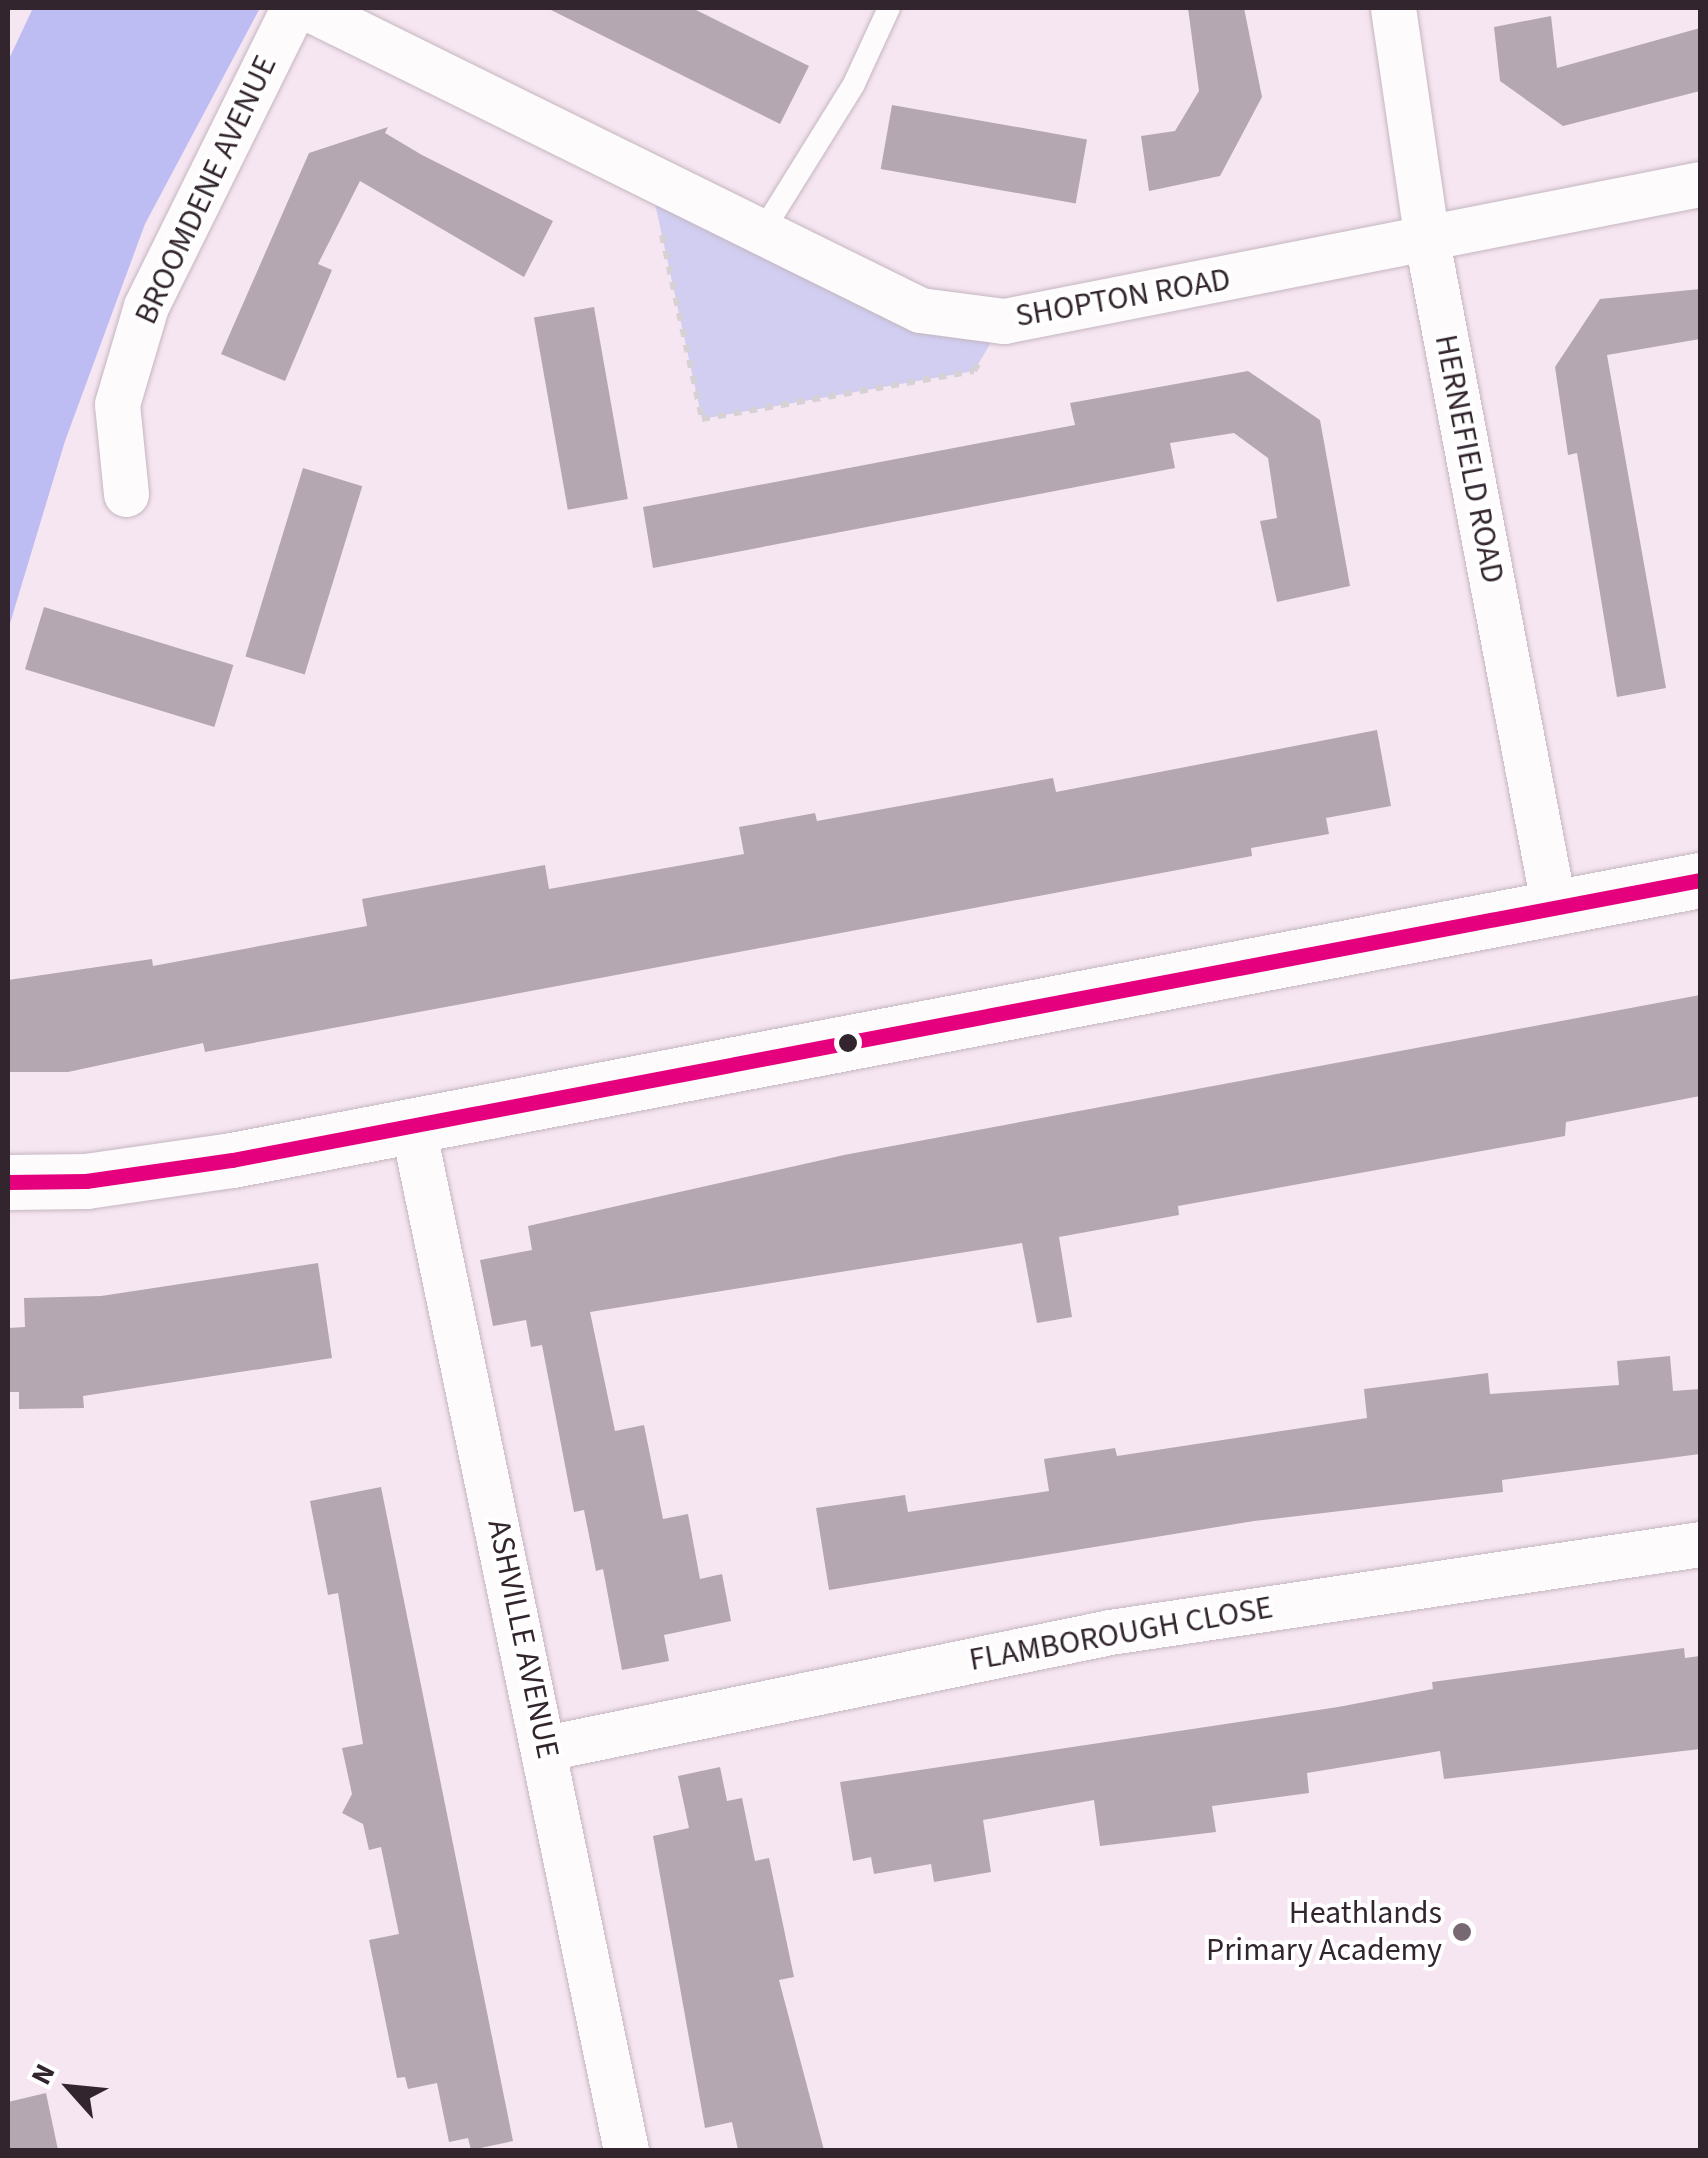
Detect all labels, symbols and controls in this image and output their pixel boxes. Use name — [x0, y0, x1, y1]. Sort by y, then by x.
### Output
street label: BROOMDENE AVENUE — [127, 50, 285, 330]
street label: SHOPTON ROAD — [1013, 260, 1233, 336]
street label: HERNEFIELD ROAD — [1426, 331, 1512, 587]
unlabelled marker — [838, 1033, 858, 1053]
street label: ASHVILLE AVENUE — [479, 1516, 567, 1762]
street label: FLAMBOROUGH CLOSE — [966, 1588, 1276, 1680]
place label: Heathlands Primary Academy — [1206, 1895, 1442, 1970]
marker: Heathlands Primary Academy — [1451, 1921, 1473, 1943]
north arrow — [20, 2038, 120, 2138]
text: N — [21, 2057, 65, 2092]

